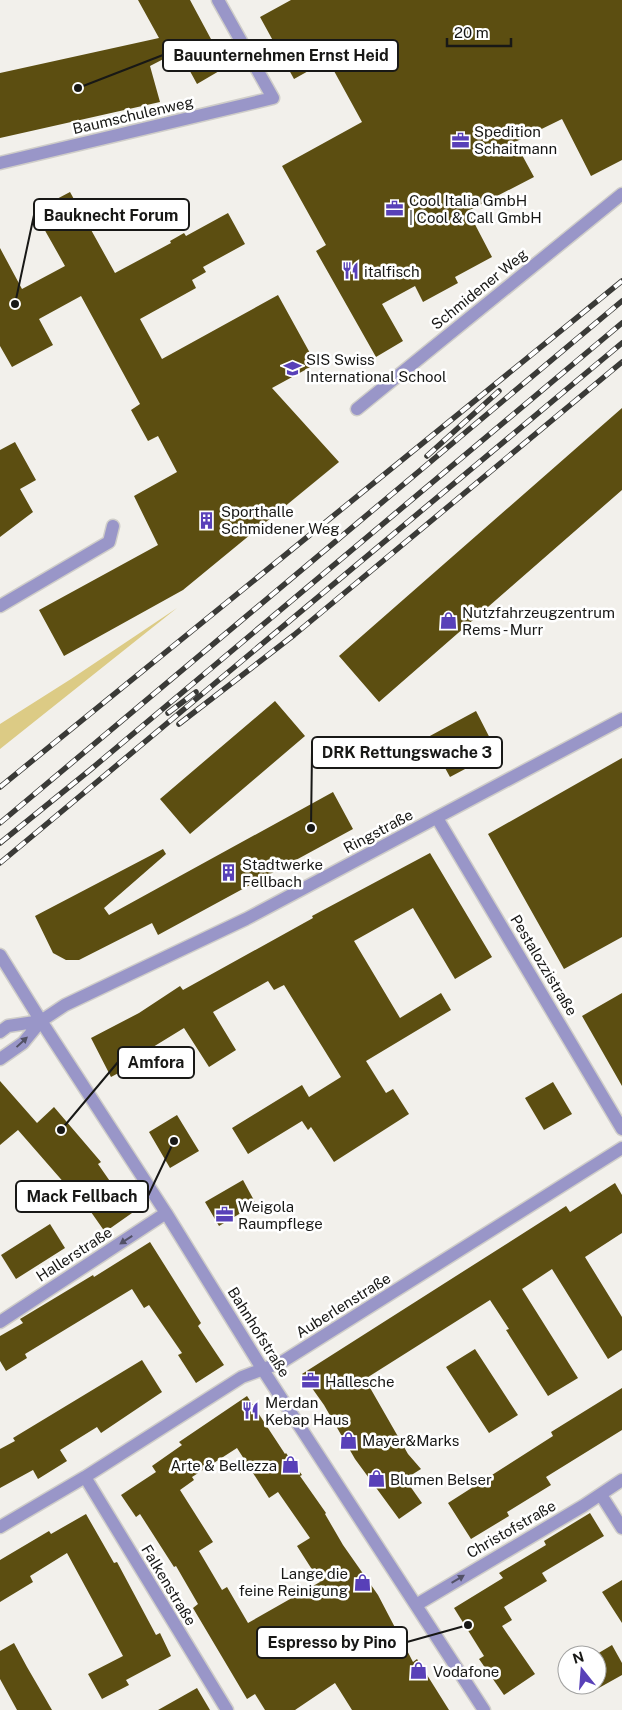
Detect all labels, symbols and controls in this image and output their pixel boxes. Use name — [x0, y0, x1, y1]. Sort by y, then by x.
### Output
scale bar — [447, 15, 511, 47]
text: 20 m — [454, 24, 489, 41]
callout: Bauunternehmen Ernst Heid — [163, 40, 398, 71]
text: Bauunternehmen Ernst Heid — [173, 46, 389, 65]
street label: Baumschulenweg — [71, 93, 195, 137]
place label: Spedition Schaitmann — [474, 123, 557, 157]
office icon: Spedition Schaitmann — [450, 130, 470, 150]
place label: Cool Italia GmbH | Cool & Call GmbH — [409, 192, 542, 226]
callout: Bauknecht Forum — [34, 199, 189, 230]
office icon: Cool Italia GmbH | Cool & Call GmbH — [385, 199, 405, 219]
text: Bauknecht Forum — [44, 206, 178, 225]
street label: Schmidener Weg — [428, 245, 530, 333]
restaurant icon: italfisch — [340, 261, 360, 281]
place label: italfisch — [364, 263, 420, 280]
place label: SIS Swiss International School — [306, 351, 447, 385]
school or university icon: SIS Swiss International School — [282, 358, 302, 378]
place label: Sporthalle Schmidener Weg — [221, 503, 340, 537]
building icon: Sporthalle Schmidener Weg — [197, 510, 217, 530]
place label: Nutzfahrzeugzentrum Rems - Murr — [462, 604, 615, 638]
shop icon: Nutzfahrzeugzentrum Rems - Murr — [438, 611, 458, 631]
callout: DRK Rettungswache 3 — [312, 737, 502, 768]
text: DRK Rettungswache 3 — [322, 743, 492, 762]
street label: Ringstraße — [340, 806, 416, 856]
place label: Stadtwerke Fellbach — [242, 856, 323, 890]
building icon: Stadtwerke Fellbach — [218, 863, 238, 883]
street label: Pestalozzistraße — [507, 912, 581, 1018]
one-way arrow — [16, 1036, 28, 1048]
callout: Amfora — [118, 1047, 194, 1078]
text: Amfora — [128, 1053, 184, 1072]
callout: Mack Fellbach — [16, 1181, 148, 1212]
text: Mack Fellbach — [26, 1187, 138, 1206]
place label: Weigola Raumpflege — [238, 1198, 323, 1232]
office icon: Weigola Raumpflege — [214, 1205, 234, 1225]
street label: Hallerstraße — [33, 1223, 115, 1285]
one-way arrow — [119, 1235, 132, 1245]
street label: Auberlenstraße — [293, 1269, 393, 1341]
street label: Bahnhofstraße — [225, 1284, 293, 1380]
office icon: Hallesche — [301, 1371, 321, 1391]
place label: Hallesche — [325, 1373, 394, 1390]
place label: Merdan Kebap Haus — [265, 1394, 349, 1428]
restaurant icon: Merdan Kebap Haus — [241, 1401, 261, 1421]
shop icon: Mayer&Marks — [338, 1430, 358, 1450]
place label: Mayer&Marks — [362, 1432, 459, 1449]
shop icon: Arte & Bellezza — [281, 1455, 301, 1475]
place label: Arte & Bellezza — [170, 1457, 277, 1474]
shop icon: Blumen Belser — [366, 1469, 386, 1489]
place label: Blumen Belser — [390, 1471, 492, 1488]
street label: Christofstraße — [463, 1497, 559, 1561]
street label: Falkenstraße — [138, 1542, 200, 1628]
place label: Lange die feine Reinigung — [239, 1565, 348, 1599]
shop icon: Lange die feine Reinigung — [352, 1572, 372, 1592]
one-way arrow — [451, 1575, 464, 1584]
callout: Espresso by Pino — [257, 1627, 407, 1658]
text: Espresso by Pino — [267, 1633, 397, 1652]
north arrow — [557, 1645, 607, 1695]
text: N — [571, 1648, 586, 1667]
shop icon: Vodafone — [409, 1661, 429, 1681]
place label: Vodafone — [433, 1663, 499, 1680]

